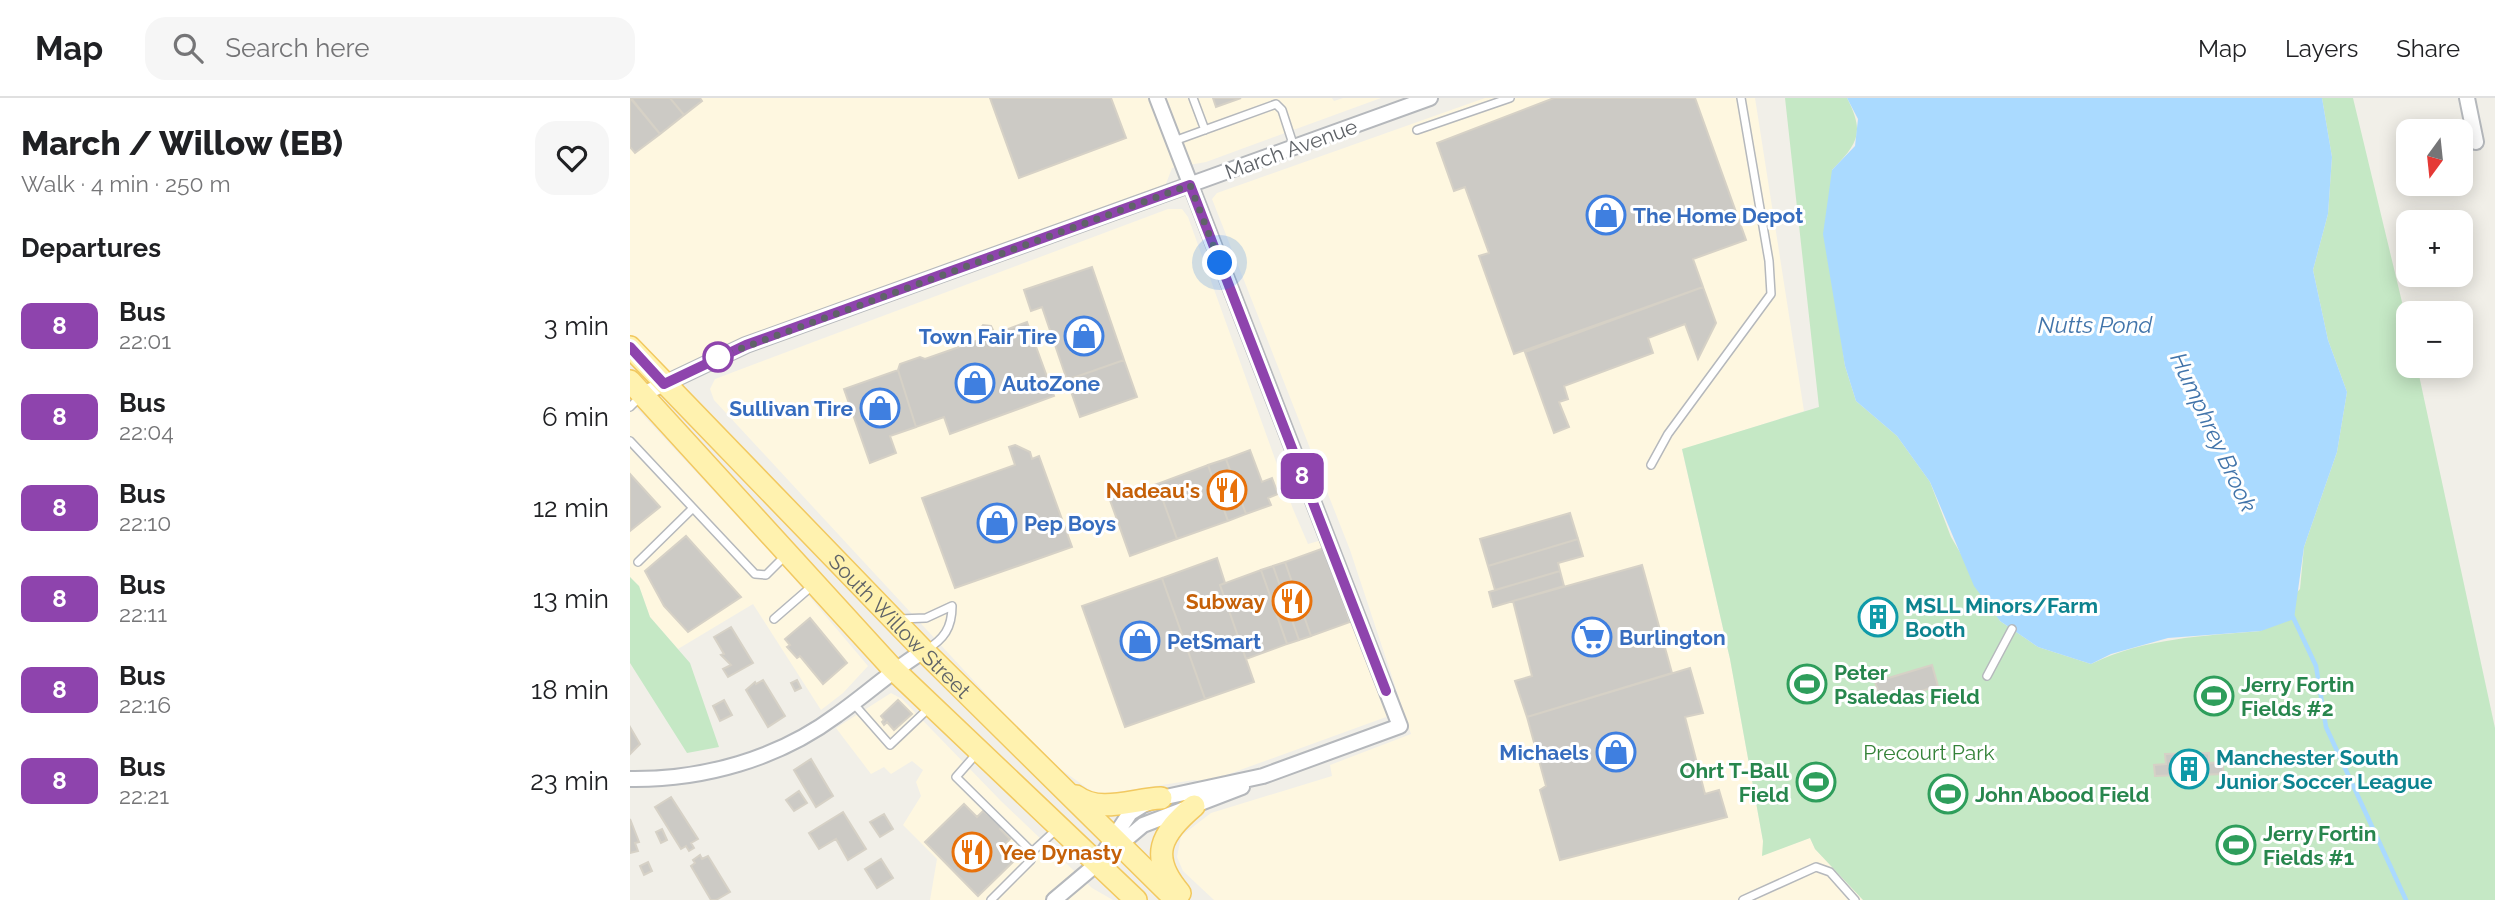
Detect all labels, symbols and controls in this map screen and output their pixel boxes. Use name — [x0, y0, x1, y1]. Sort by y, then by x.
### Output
search box — [145, 17, 635, 80]
text: Map — [35, 29, 103, 68]
icon: search — [169, 29, 207, 67]
text: Search here — [225, 33, 370, 63]
text: Map — [2198, 34, 2247, 63]
text: Layers — [2285, 34, 2358, 63]
text: Share — [2396, 34, 2460, 63]
street label: March Avenue — [1221, 113, 1361, 185]
north arrow — [2396, 119, 2473, 196]
map controls — [2396, 119, 2473, 378]
button: heart — [535, 121, 609, 195]
text: March / Willow (EB) — [21, 124, 343, 163]
text: Walk · 4 min · 250 m — [21, 170, 231, 197]
shop icon: The Home Depot — [1585, 194, 1627, 236]
place label: The Home Depot — [1633, 203, 1803, 228]
button: + — [2396, 210, 2473, 287]
text: Departures — [21, 233, 161, 263]
your location — [1202, 245, 1237, 280]
text: Bus — [119, 297, 166, 327]
button: − — [2396, 301, 2473, 378]
text: 8 — [52, 311, 67, 340]
text: 3 min — [544, 311, 609, 341]
water label: Nutts Pond — [2038, 311, 2154, 338]
shop icon: Town Fair Tire — [1063, 315, 1105, 357]
place label: Town Fair Tire — [919, 324, 1057, 349]
text: 22:01 — [119, 327, 171, 354]
unlabelled marker — [703, 342, 733, 372]
water label: Humphrey Brook — [2165, 348, 2263, 516]
shop icon: AutoZone — [954, 362, 996, 404]
place label: AutoZone — [1002, 371, 1100, 396]
shop icon: Sullivan Tire — [859, 387, 901, 429]
text: Bus — [119, 388, 166, 418]
place label: Sullivan Tire — [729, 396, 853, 421]
text: 8 — [52, 402, 67, 431]
text: 6 min — [542, 402, 609, 432]
text: 22:04 — [119, 418, 174, 445]
line badge: 8 — [1279, 453, 1325, 499]
text: 8 — [1295, 461, 1309, 490]
restaurant icon: Nadeau's — [1206, 469, 1248, 511]
place label: Nadeau's — [1106, 478, 1200, 503]
text: Bus — [119, 479, 166, 509]
text: 8 — [52, 493, 67, 522]
text: 12 min — [533, 493, 609, 523]
shop icon: Pep Boys — [976, 502, 1018, 544]
text: 22:10 — [119, 509, 171, 536]
place label: Pep Boys — [1024, 511, 1116, 536]
street label: South Willow Street — [824, 548, 976, 703]
text: Bus — [119, 570, 166, 600]
restaurant icon: Subway — [1271, 580, 1313, 622]
text: 8 — [52, 584, 67, 613]
text: 13 min — [533, 584, 609, 614]
place label: Subway — [1186, 589, 1265, 614]
place label: MSLL Minors/Farm Booth — [1905, 593, 2098, 642]
building icon: MSLL Minors/Farm Booth — [1857, 596, 1899, 638]
text: 22:11 — [119, 600, 167, 627]
supermarket icon: Burlington — [1571, 616, 1613, 658]
shop icon: PetSmart — [1119, 620, 1161, 662]
place label: Burlington — [1619, 625, 1726, 650]
place label: PetSmart — [1167, 629, 1261, 654]
place label: Peter Psaledas Field — [1834, 660, 1980, 709]
text: Bus — [119, 661, 166, 691]
sports icon: Peter Psaledas Field — [1786, 663, 1828, 705]
place label: Jerry Fortin Fields #2 — [2241, 672, 2354, 721]
text: 8 — [52, 675, 67, 704]
text: 18 min — [531, 675, 609, 705]
sports icon: Jerry Fortin Fields #2 — [2193, 675, 2235, 717]
text: 22:16 — [119, 691, 171, 718]
shop icon: Michaels — [1595, 731, 1637, 773]
place label: Michaels — [1499, 740, 1589, 765]
park label: Precourt Park — [1863, 740, 1995, 765]
place label: Manchester South Junior Soccer League — [2216, 745, 2433, 794]
building icon: Manchester South Junior Soccer League — [2168, 748, 2210, 790]
text: Bus — [119, 752, 166, 782]
place label: Ohrt T-Ball Field — [1680, 758, 1789, 807]
sports icon: Ohrt T-Ball Field — [1795, 761, 1837, 803]
text: 8 — [52, 766, 67, 795]
text: 23 min — [530, 766, 609, 796]
sports icon: John Abood Field — [1927, 773, 1969, 815]
text: 22:21 — [119, 782, 169, 809]
place label: John Abood Field — [1975, 782, 2149, 807]
place label: Jerry Fortin Fields #1 — [2263, 821, 2376, 870]
sports icon: Jerry Fortin Fields #1 — [2215, 824, 2257, 866]
restaurant icon: Yee Dynasty — [951, 831, 993, 873]
place label: Yee Dynasty — [999, 840, 1123, 865]

